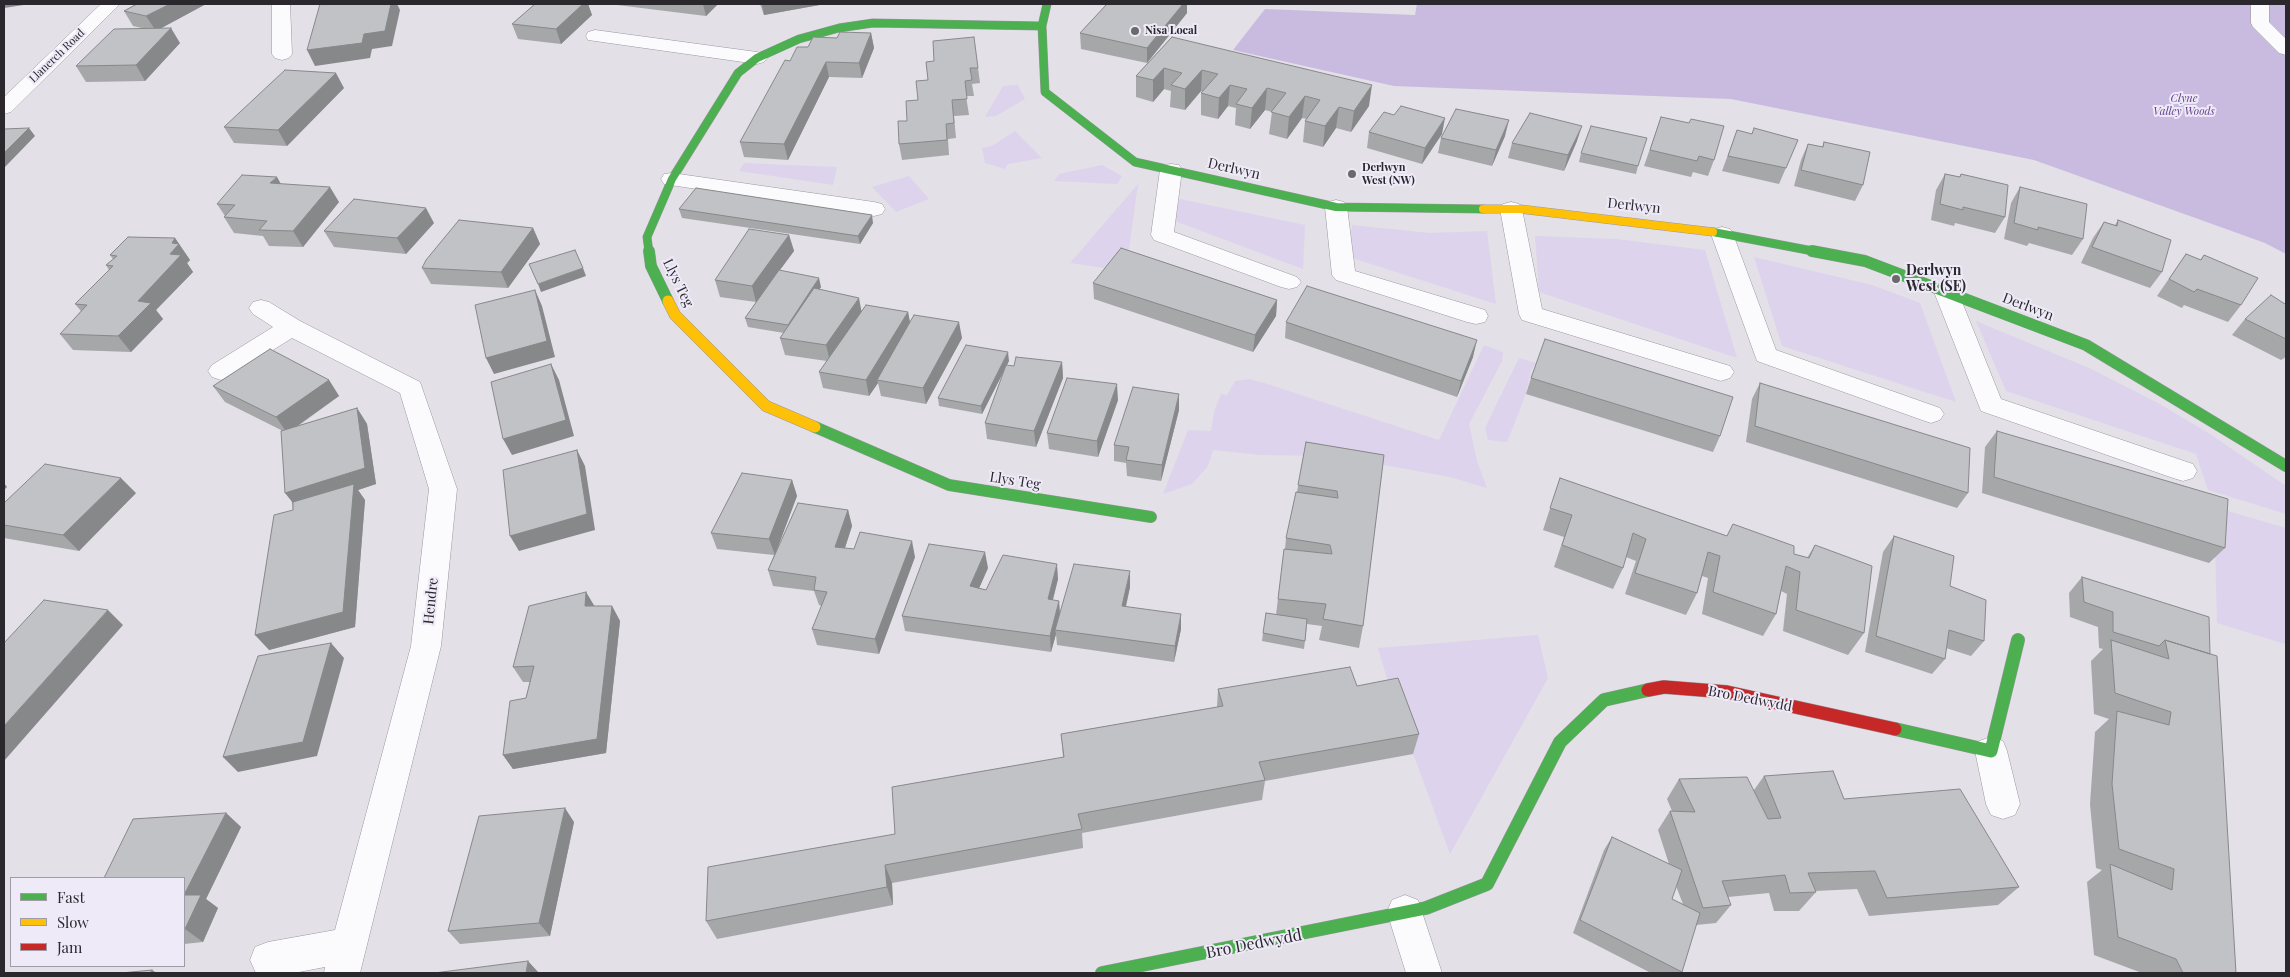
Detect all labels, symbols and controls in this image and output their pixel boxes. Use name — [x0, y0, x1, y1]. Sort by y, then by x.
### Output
place label: Nisa Local — [1145, 24, 1197, 38]
marker: Nisa Local — [1129, 25, 1141, 37]
street label: Llanerch Road — [27, 26, 87, 86]
park label: Clyne Valley Woods — [2153, 92, 2215, 118]
street label: Derlwyn — [1206, 155, 1262, 183]
place label: Derlwyn West (NW) — [1362, 161, 1415, 187]
marker: Derlwyn West (NW) — [1346, 168, 1358, 180]
street label: Derlwyn — [1607, 195, 1661, 217]
street label: Llys Teg — [659, 256, 697, 310]
place label: Derlwyn West (SE) — [1906, 263, 1966, 296]
marker: Derlwyn West (SE) — [1890, 273, 1902, 285]
street label: Derlwyn — [2000, 290, 2056, 324]
street label: Llys Teg — [988, 469, 1042, 493]
street label: Hendre — [420, 577, 442, 625]
street label: Bro Dedwydd — [1707, 683, 1793, 715]
legend — [10, 877, 185, 967]
text: Fast — [57, 887, 85, 907]
text: Slow — [57, 912, 89, 932]
street label: Bro Dedwydd — [1204, 925, 1304, 963]
text: Jam — [57, 937, 82, 957]

